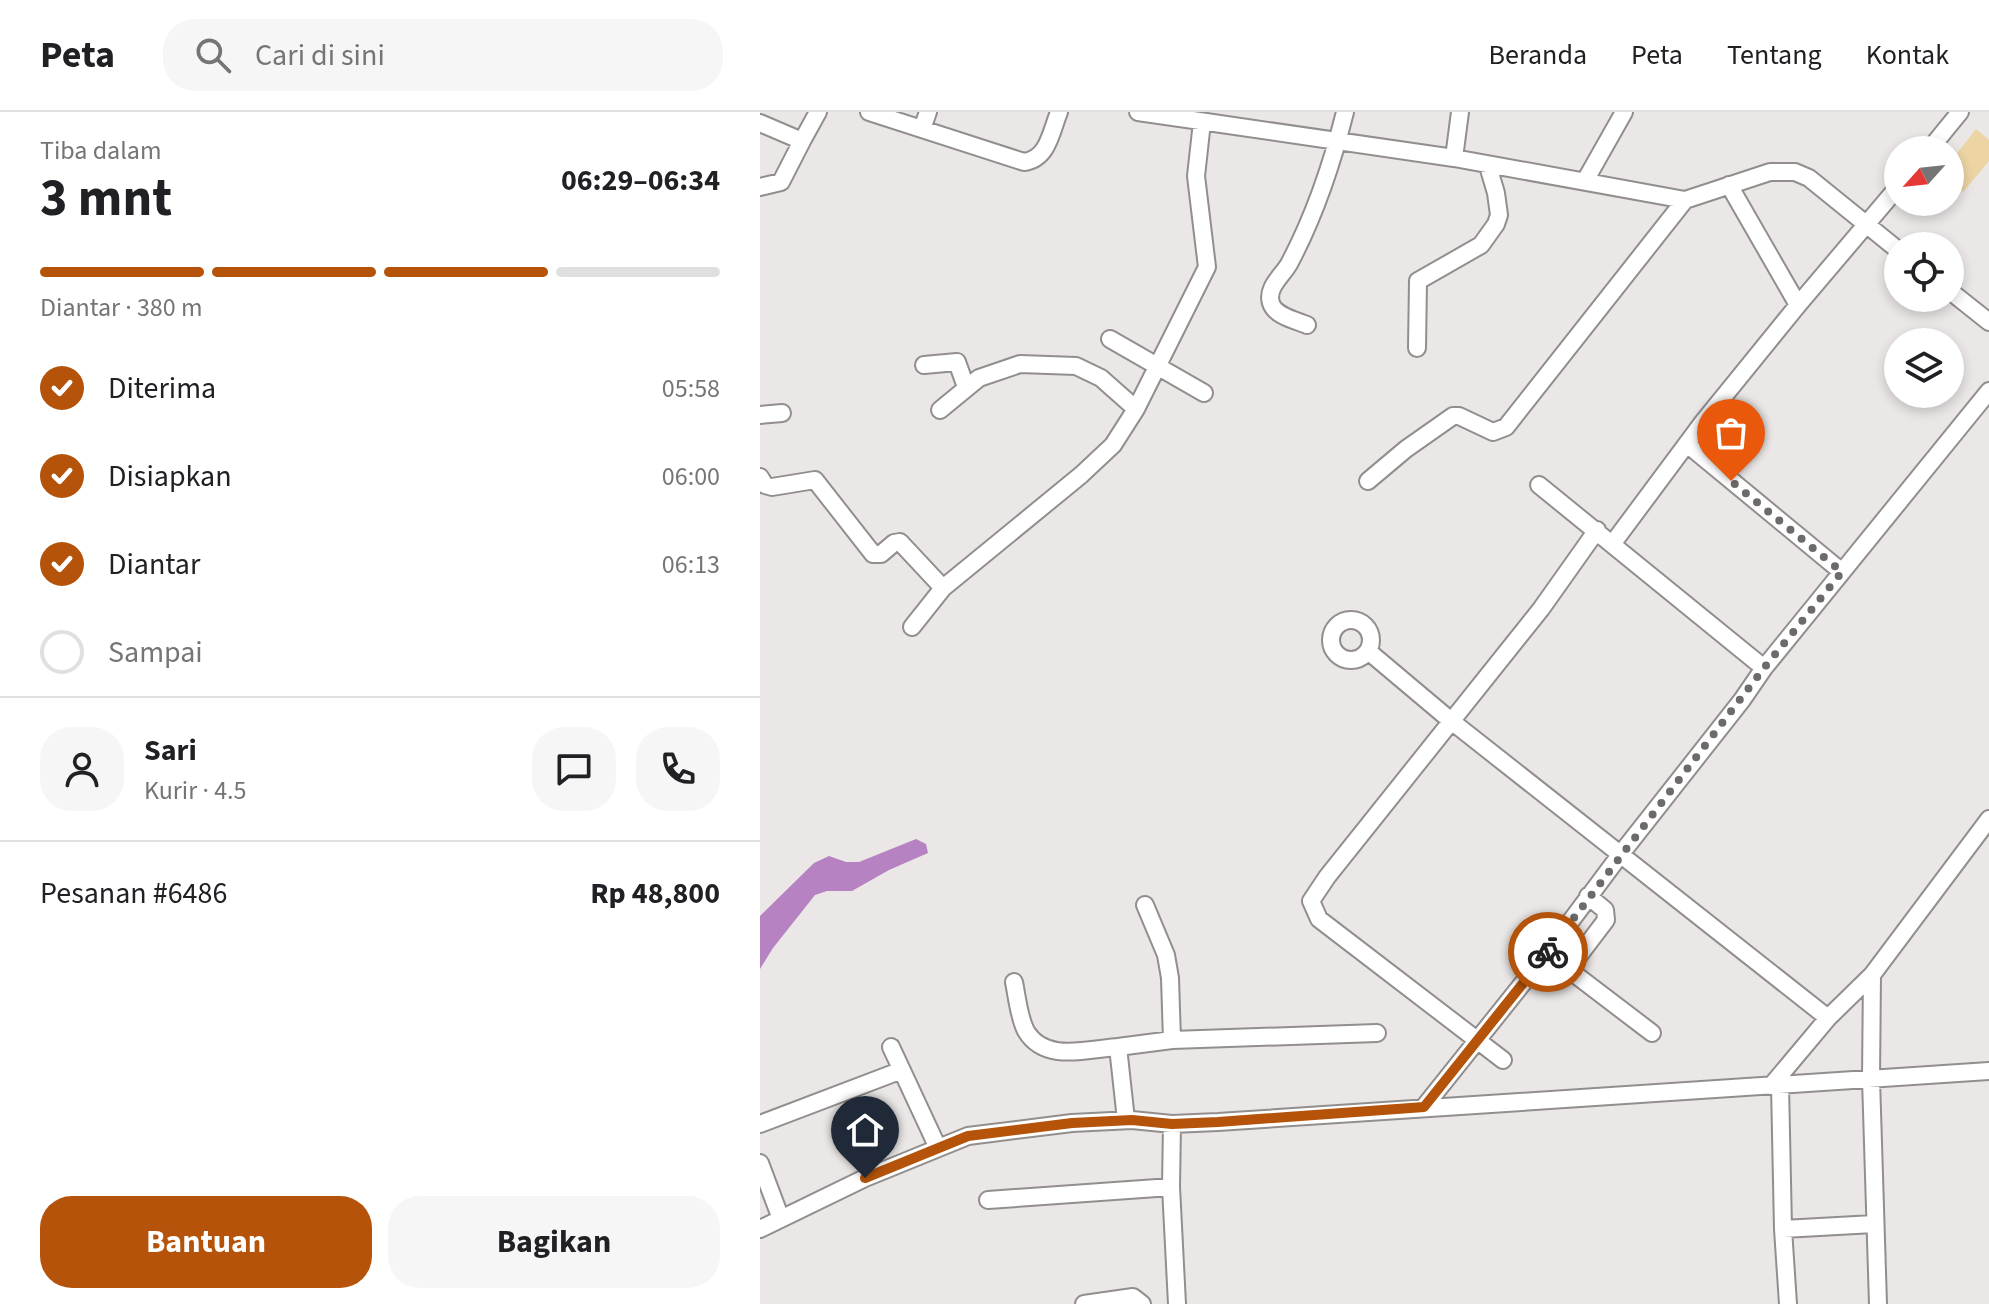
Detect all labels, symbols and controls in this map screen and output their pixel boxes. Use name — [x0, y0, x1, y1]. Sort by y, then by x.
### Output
search box — [163, 19, 723, 91]
text: Peta — [40, 28, 115, 82]
icon: search — [191, 33, 235, 77]
text: Cari di sini — [255, 34, 385, 77]
text: Beranda — [1489, 35, 1587, 75]
text: Peta — [1631, 35, 1683, 75]
text: Tentang — [1727, 35, 1822, 75]
text: Kontak — [1866, 35, 1949, 75]
text: Tiba dalam — [40, 132, 161, 169]
north arrow — [1884, 136, 1964, 216]
map controls — [1884, 136, 1964, 408]
text: 06:29–06:34 — [561, 159, 720, 202]
text: 3 mnt — [40, 162, 172, 236]
button: locate — [1884, 232, 1964, 312]
text: Diantar · 380 m — [40, 289, 202, 326]
button: layers — [1884, 328, 1964, 408]
icon: check — [40, 366, 84, 410]
text: Diterima — [108, 367, 216, 410]
text: 05:58 — [662, 370, 720, 407]
pin — [1697, 399, 1765, 481]
icon: bag — [1709, 411, 1753, 455]
icon: check — [40, 454, 84, 498]
text: Disiapkan — [108, 455, 232, 498]
text: 06:00 — [662, 458, 720, 495]
icon: check — [40, 542, 84, 586]
text: Diantar — [108, 543, 200, 586]
text: 06:13 — [662, 546, 720, 583]
text: Sampai — [108, 631, 203, 674]
button: person — [40, 727, 124, 811]
button: chat — [532, 727, 616, 811]
button: phone — [636, 727, 720, 811]
text: Sari — [144, 729, 197, 772]
text: Kurir · 4.5 — [144, 772, 246, 809]
text: Pesanan #6486 — [40, 872, 227, 915]
text: Rp 48,800 — [590, 872, 720, 915]
courier — [1508, 912, 1588, 992]
icon: bike — [1526, 930, 1570, 974]
pin — [831, 1096, 899, 1178]
icon: home — [843, 1108, 887, 1152]
button: Bantuan — [40, 1196, 372, 1288]
button: Bagikan — [388, 1196, 720, 1288]

